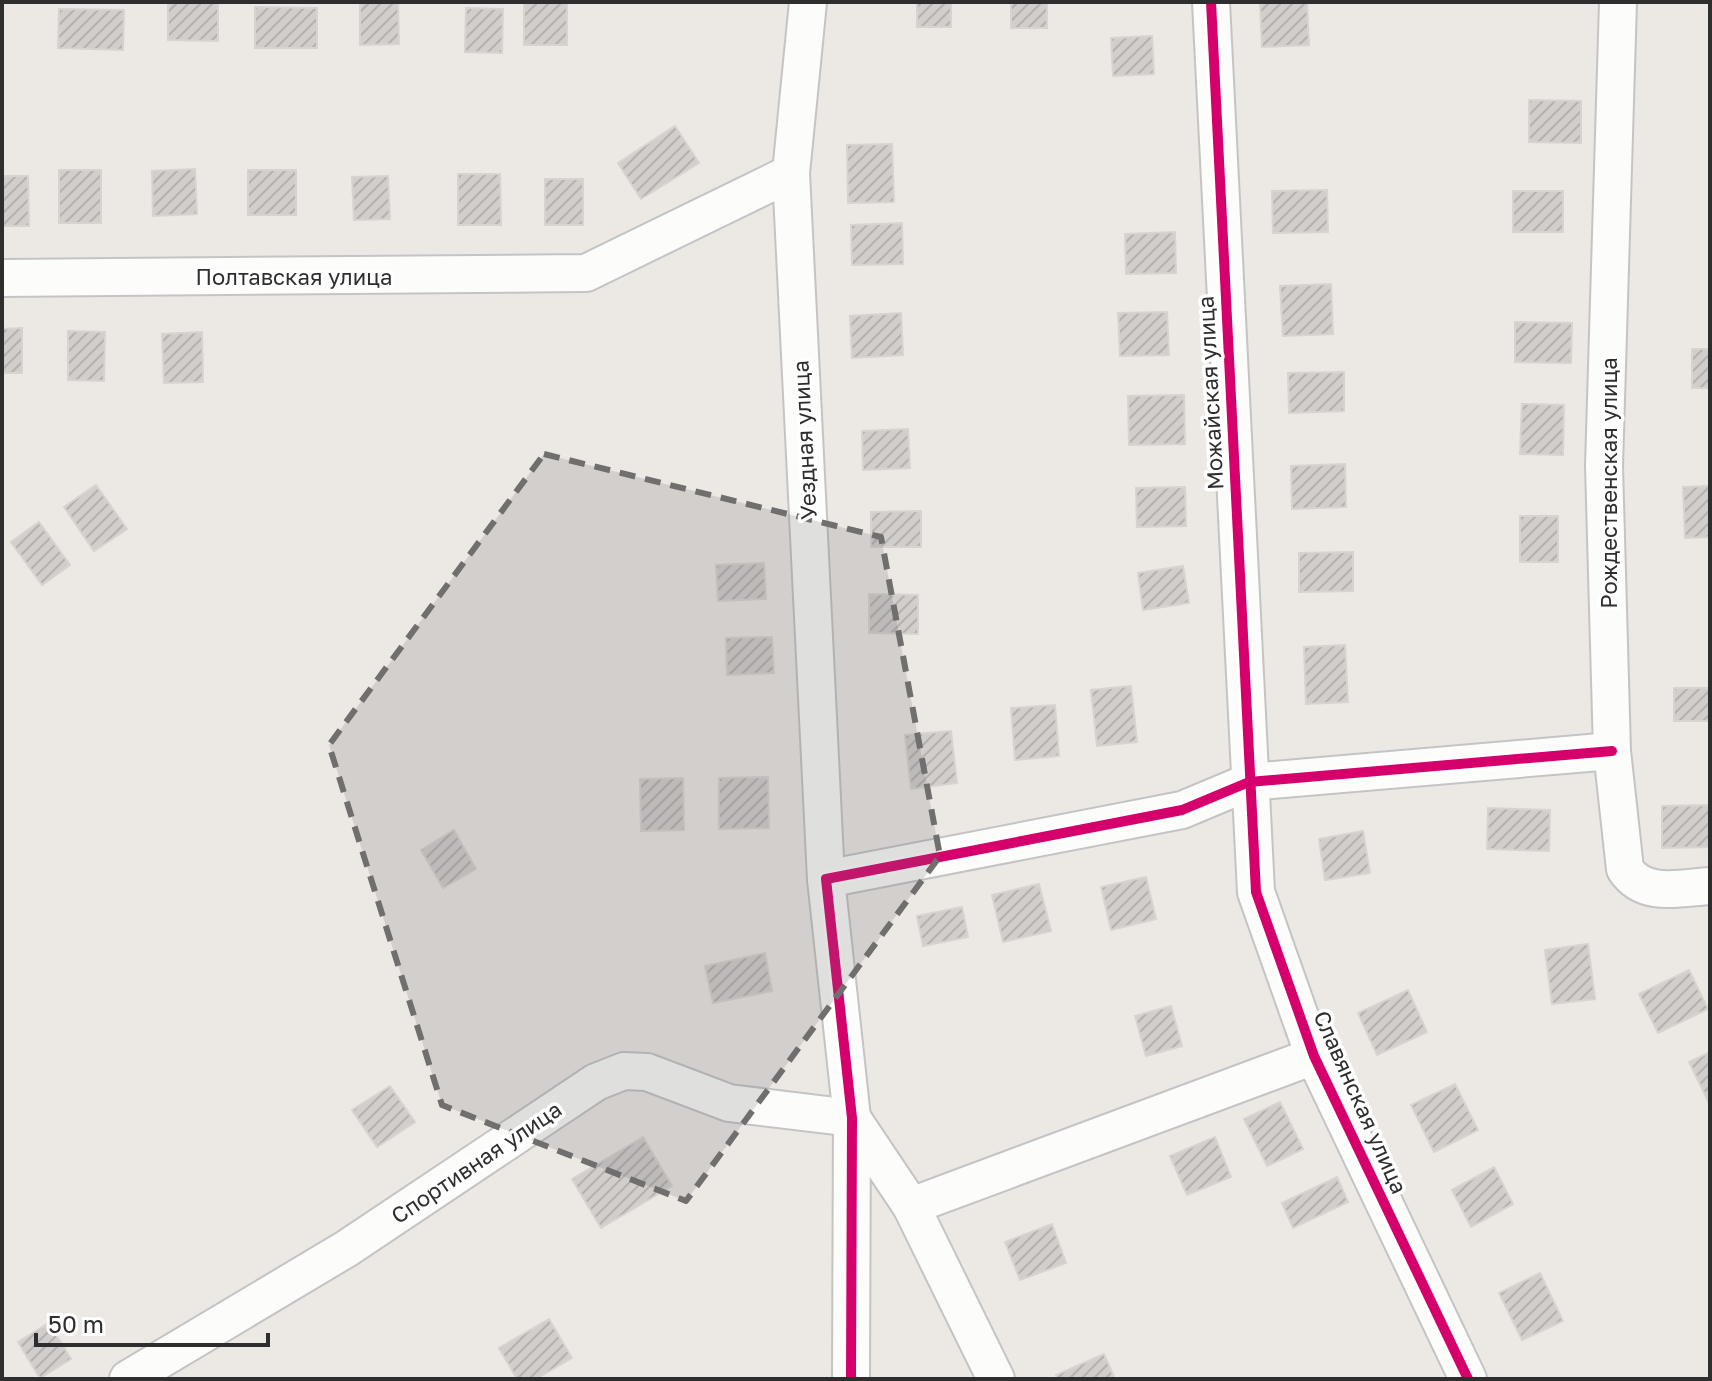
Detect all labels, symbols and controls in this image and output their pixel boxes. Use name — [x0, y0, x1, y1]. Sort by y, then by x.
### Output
street label: Полтавская улица — [196, 263, 392, 290]
street label: Можайская улица — [1191, 295, 1229, 491]
street label: Рождественская улица — [1595, 357, 1622, 609]
street label: Уездная улица — [786, 360, 822, 520]
street label: Славянская улица — [1309, 1006, 1413, 1198]
street label: Спортивная улица — [386, 1095, 566, 1229]
scale bar — [36, 1297, 268, 1347]
text: 50 m — [48, 1309, 104, 1338]

